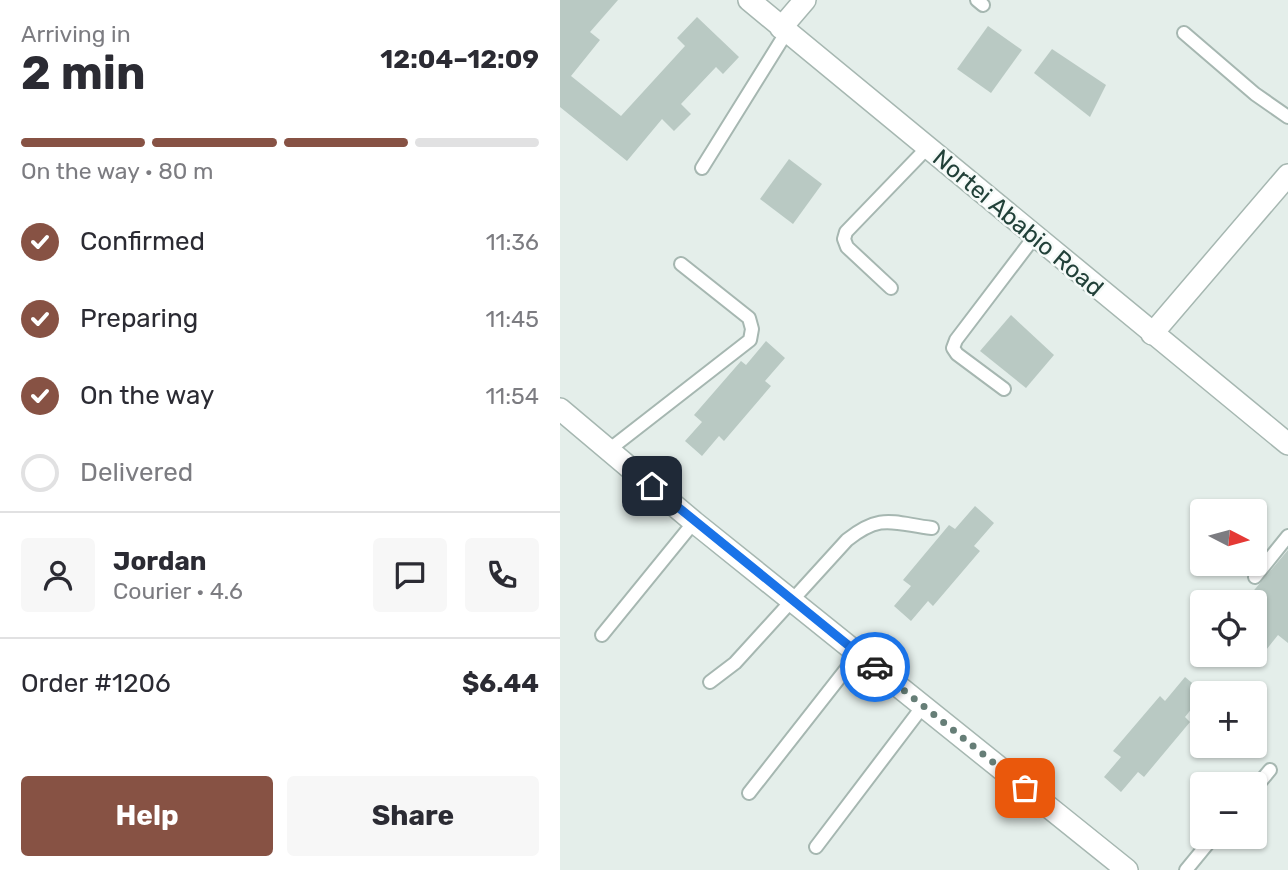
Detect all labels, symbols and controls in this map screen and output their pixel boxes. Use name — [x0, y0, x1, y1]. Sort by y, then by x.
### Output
text: Arriving in — [21, 20, 131, 48]
text: 12:04–12:09 — [380, 44, 539, 75]
text: 2 min — [21, 46, 146, 101]
street label: Nortei Ababio Road — [927, 144, 1109, 302]
text: On the way · 80 m — [21, 157, 213, 185]
icon: check — [21, 223, 59, 261]
text: Confirmed — [80, 226, 205, 257]
text: 11:36 — [486, 228, 539, 256]
icon: check — [21, 300, 59, 338]
text: Preparing — [80, 303, 198, 334]
text: 11:45 — [485, 305, 539, 333]
icon: check — [21, 377, 59, 415]
text: On the way — [80, 380, 214, 411]
text: 11:54 — [485, 382, 539, 410]
pin — [622, 456, 682, 516]
text: Delivered — [80, 457, 193, 488]
icon: home — [633, 467, 671, 505]
north arrow — [1190, 499, 1267, 576]
map controls — [1190, 499, 1267, 849]
button: person — [21, 538, 95, 612]
button: chat — [373, 538, 447, 612]
button: phone — [465, 538, 539, 612]
text: Jordan — [113, 546, 206, 577]
text: Courier · 4.6 — [113, 577, 243, 605]
button: locate — [1190, 590, 1267, 667]
courier — [840, 632, 910, 702]
icon: car — [856, 648, 894, 686]
text: Order #1206 — [21, 668, 171, 699]
text: $6.44 — [462, 668, 539, 699]
button: + — [1190, 681, 1267, 758]
pin — [995, 758, 1055, 818]
icon: bag — [1006, 769, 1044, 807]
button: − — [1190, 772, 1267, 849]
button: Help — [21, 776, 273, 856]
button: Share — [287, 776, 539, 856]

